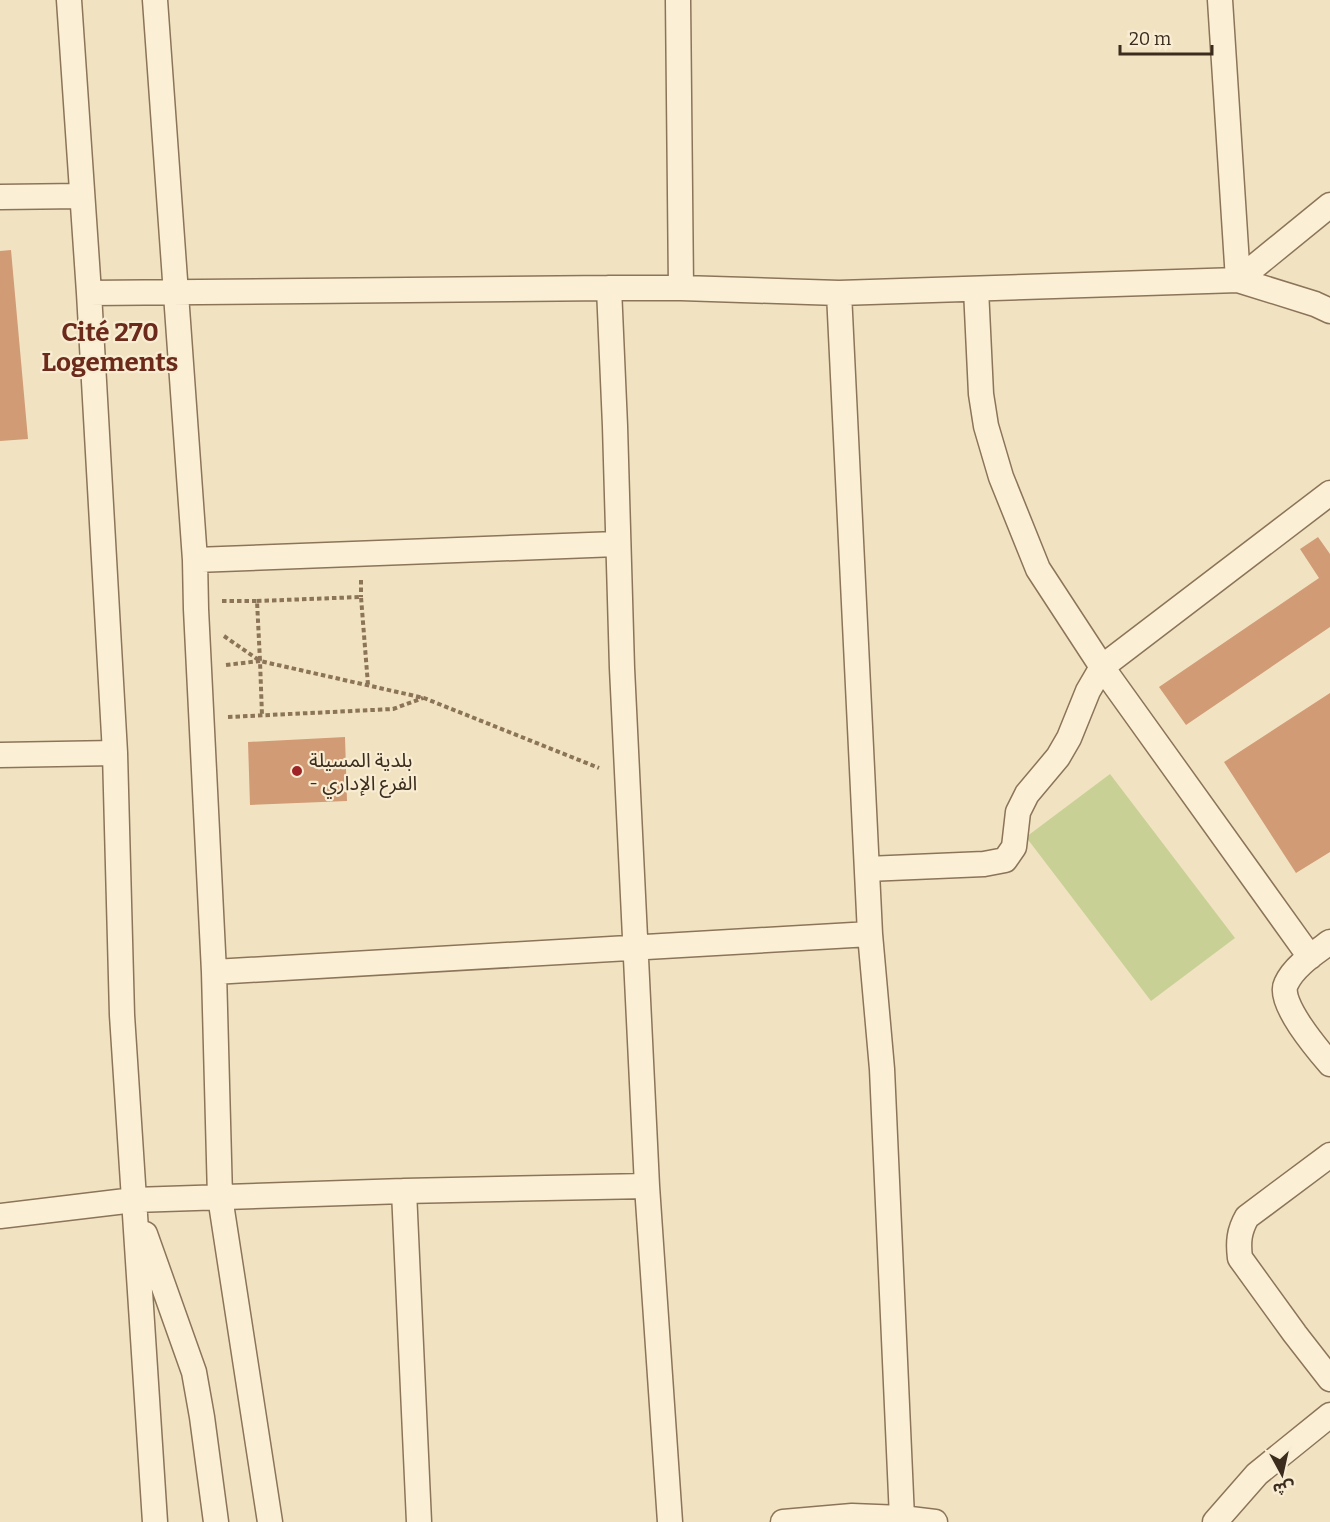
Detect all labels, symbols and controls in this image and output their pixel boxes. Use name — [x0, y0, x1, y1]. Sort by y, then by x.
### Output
scale bar — [1120, 18, 1212, 56]
text: 20 m — [1129, 28, 1171, 50]
district label: Cité 270 Logements — [42, 317, 178, 378]
place label: بلدية المسيلة - الفرع الإداري — [309, 748, 417, 799]
marker: بلدية المسيلة - الفرع الإداري — [290, 764, 304, 778]
north arrow — [1252, 1444, 1312, 1504]
text: ش — [1272, 1477, 1296, 1499]

